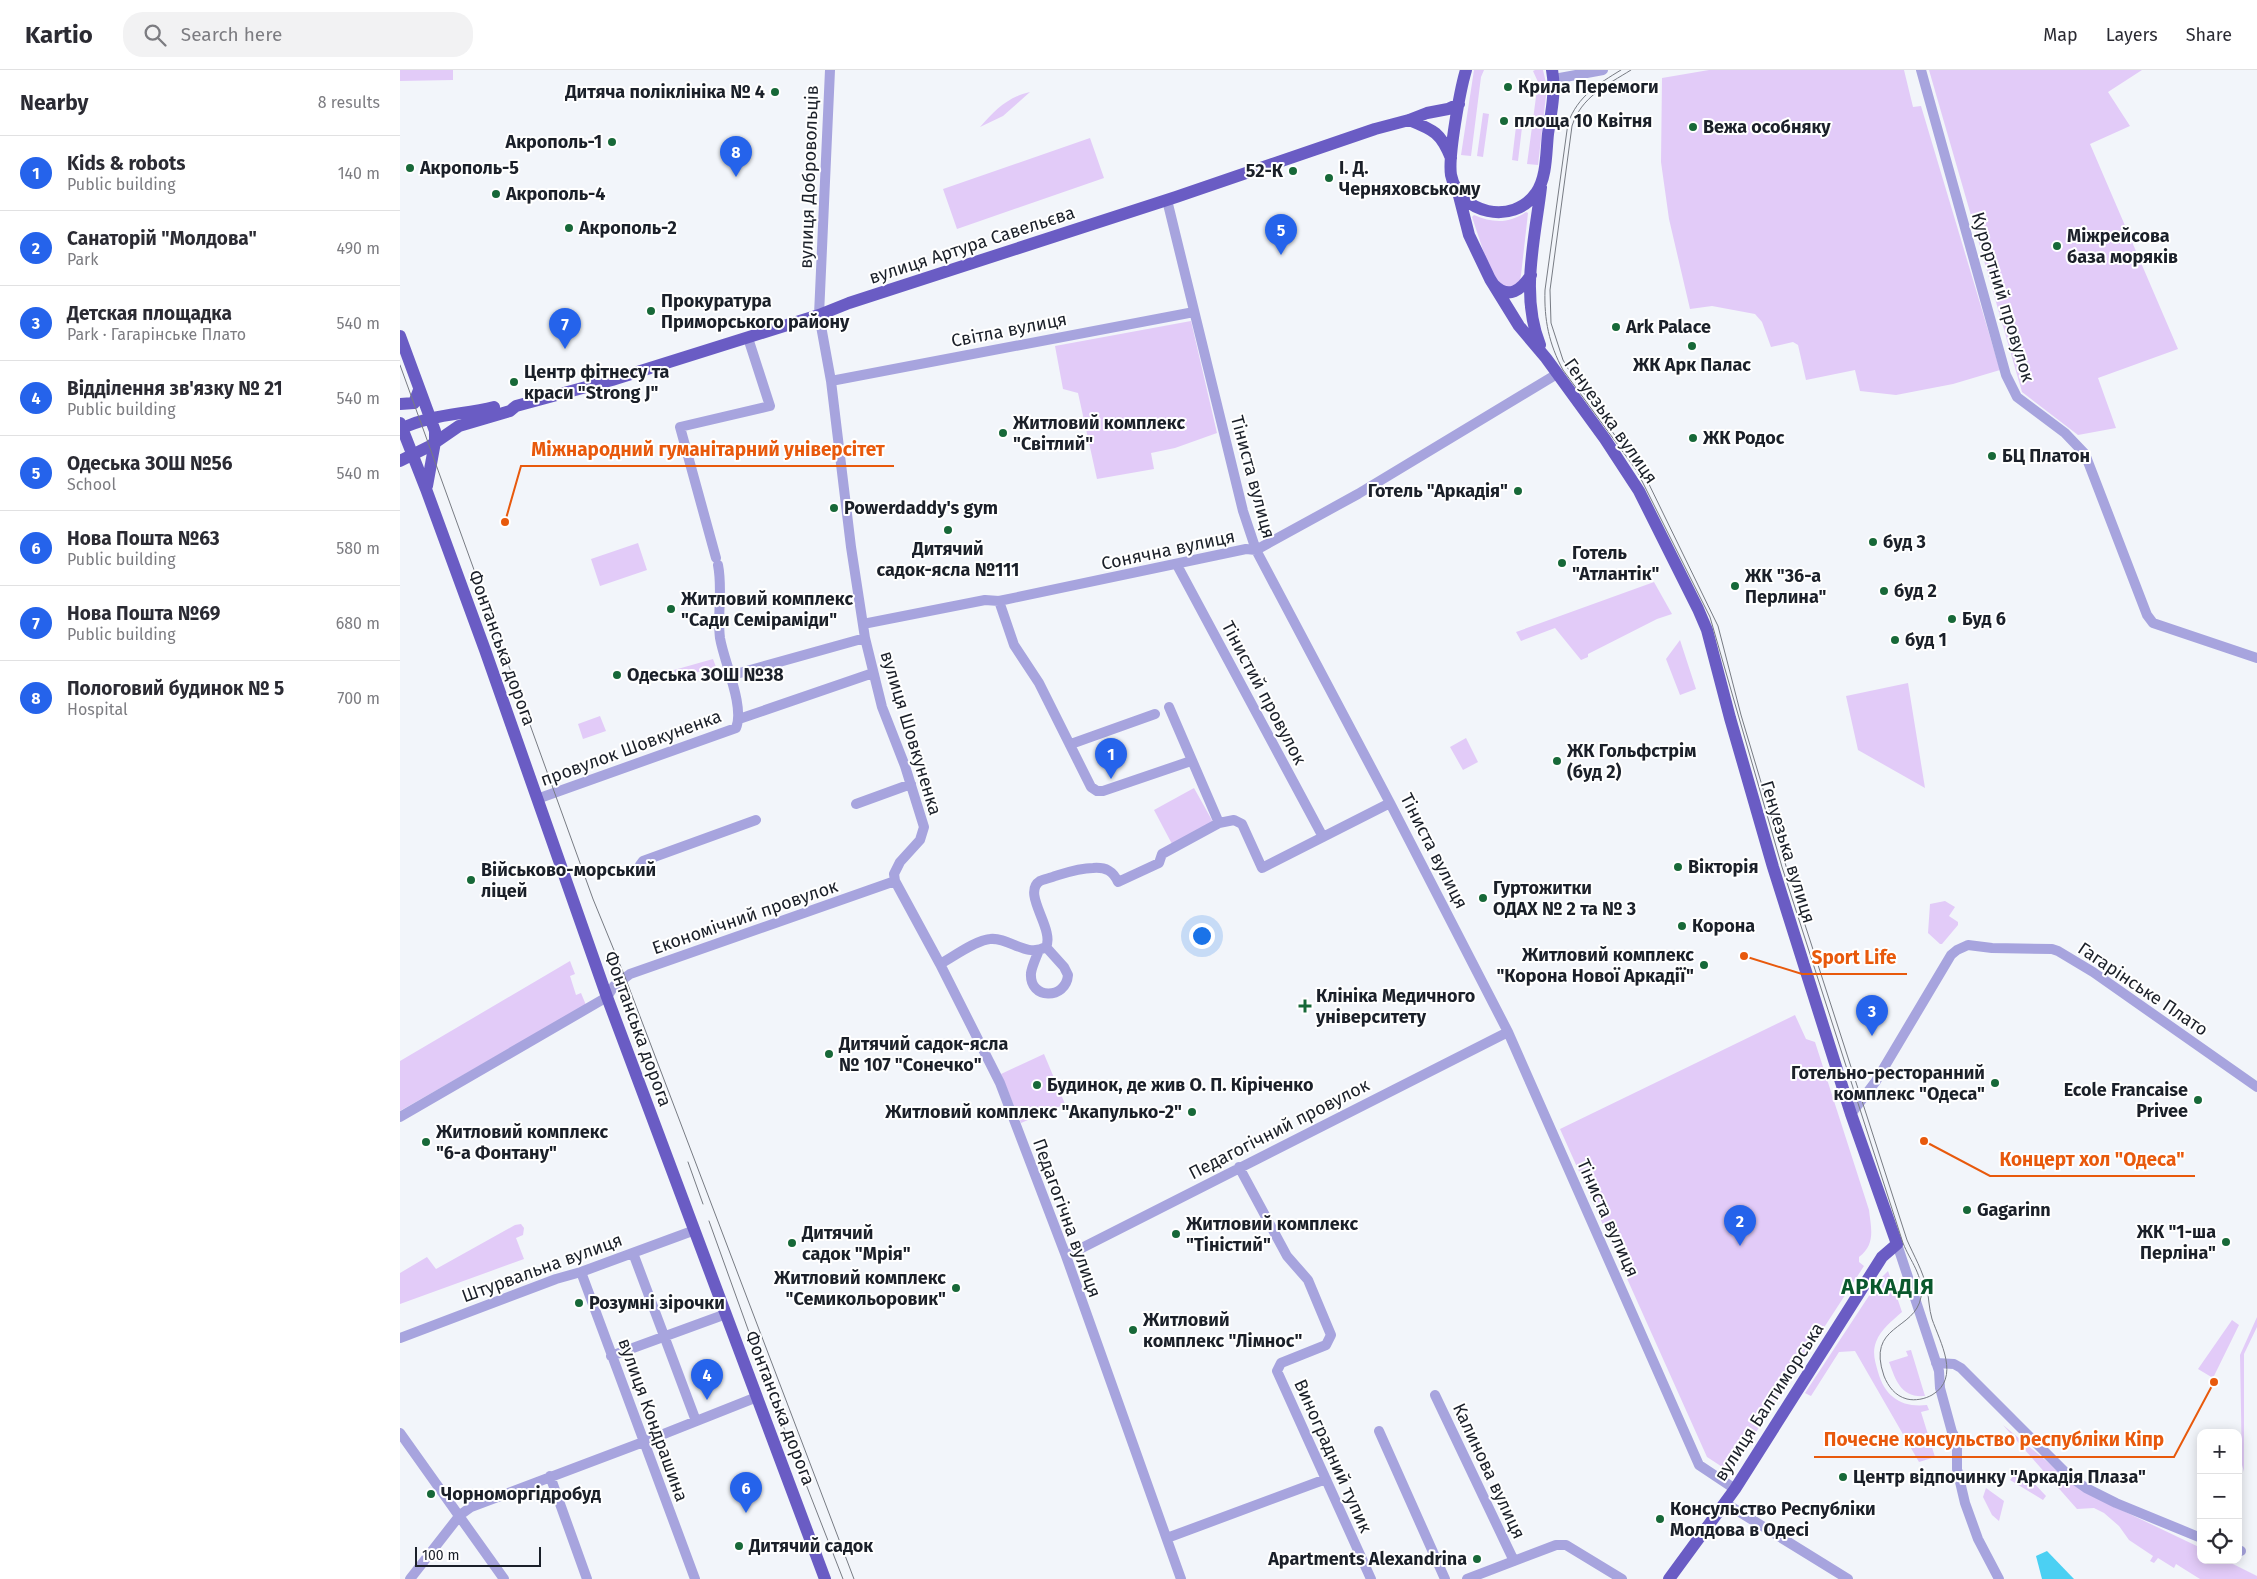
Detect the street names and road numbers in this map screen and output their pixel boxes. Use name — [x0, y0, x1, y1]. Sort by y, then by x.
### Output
street label: вулиця Добровольців — [795, 85, 823, 269]
street label: вулиця Артура Савельєва — [866, 201, 1078, 289]
street label: Курортний провулок — [1967, 209, 2040, 385]
street label: Світла вулиця — [949, 308, 1069, 352]
street label: Генуезька вулиця — [1560, 354, 1662, 488]
street label: Тіниста вулиця — [1226, 413, 1280, 541]
street label: Сонячна вулиця — [1099, 525, 1237, 575]
street label: Фонтанська дорога — [464, 567, 540, 729]
street label: Тінистий провулок — [1217, 617, 1311, 769]
street label: вулиця Шовкуненка — [876, 648, 946, 818]
street label: провулок Шовкуненка — [538, 705, 724, 791]
street label: Генуезька вулиця — [1756, 778, 1820, 926]
street label: Тіниста вулиця — [1395, 790, 1473, 912]
street label: Економічний провулок — [649, 875, 841, 959]
street label: Гагарінське Плато — [2074, 937, 2212, 1041]
street label: Фонтанська дорога — [600, 948, 676, 1110]
street label: Педагогічний провулок — [1185, 1074, 1374, 1184]
street label: Педагогічна вулиця — [1028, 1136, 1106, 1300]
street label: Тіниста вулиця — [1572, 1156, 1644, 1280]
street label: Штурвальна вулиця — [459, 1229, 625, 1307]
street label: вулиця Балтиморська — [1710, 1319, 1828, 1485]
street label: Фонтанська дорога — [740, 1328, 820, 1488]
street label: вулиця Кондрашина — [613, 1335, 693, 1505]
street label: Виноградний тупик — [1289, 1376, 1377, 1537]
street label: Калинова вулиця — [1448, 1400, 1530, 1542]

